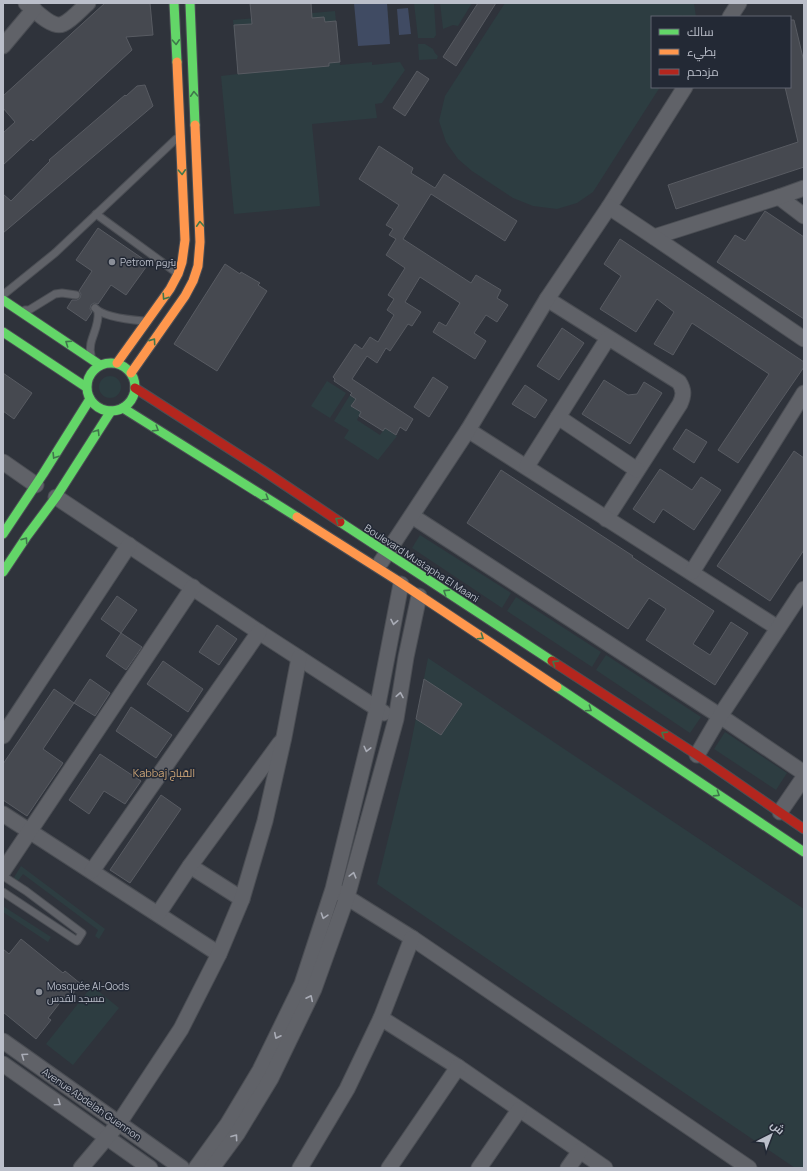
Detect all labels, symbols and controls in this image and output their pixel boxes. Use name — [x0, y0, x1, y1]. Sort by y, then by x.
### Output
legend — [651, 16, 791, 88]
text: سالك — [687, 23, 714, 40]
one-way arrow — [171, 39, 180, 45]
text: بطيء — [687, 43, 716, 62]
text: مزدحم — [687, 63, 719, 80]
one-way arrow — [190, 91, 198, 97]
one-way arrow — [178, 169, 186, 175]
one-way arrow — [195, 221, 204, 227]
place label: Petrom بتروم — [120, 255, 176, 270]
marker: Petrom بتروم — [107, 257, 117, 267]
one-way arrow — [162, 293, 170, 300]
one-way arrow — [148, 338, 156, 345]
one-way arrow — [65, 340, 72, 348]
one-way arrow — [152, 424, 159, 431]
one-way arrow — [93, 429, 100, 436]
one-way arrow — [52, 452, 59, 459]
one-way arrow — [262, 493, 269, 500]
one-way arrow — [335, 518, 342, 525]
street label: Boulevard Mustapha El Maani — [362, 521, 482, 605]
one-way arrow — [20, 537, 28, 544]
one-way arrow — [443, 589, 450, 597]
one-way arrow — [390, 619, 398, 625]
one-way arrow — [477, 632, 484, 640]
one-way arrow — [552, 660, 559, 668]
one-way arrow — [395, 692, 404, 698]
one-way arrow — [585, 704, 592, 712]
one-way arrow — [661, 731, 668, 739]
one-way arrow — [363, 745, 372, 752]
district label: Kabbaj القباج — [133, 765, 195, 781]
one-way arrow — [713, 789, 720, 797]
one-way arrow — [348, 872, 357, 879]
one-way arrow — [321, 912, 329, 919]
place label: Mosquée Al-Qods مسجد القدس — [47, 979, 129, 1005]
marker: Mosquée Al-Qods مسجد القدس — [34, 987, 44, 997]
one-way arrow — [305, 994, 313, 1002]
one-way arrow — [274, 1032, 282, 1040]
one-way arrow — [22, 1054, 29, 1061]
street label: Avenue Abdelah Guennon — [39, 1064, 145, 1144]
one-way arrow — [53, 1098, 60, 1105]
north arrow — [751, 1115, 791, 1155]
text: ش — [768, 1117, 788, 1137]
one-way arrow — [230, 1134, 237, 1141]

